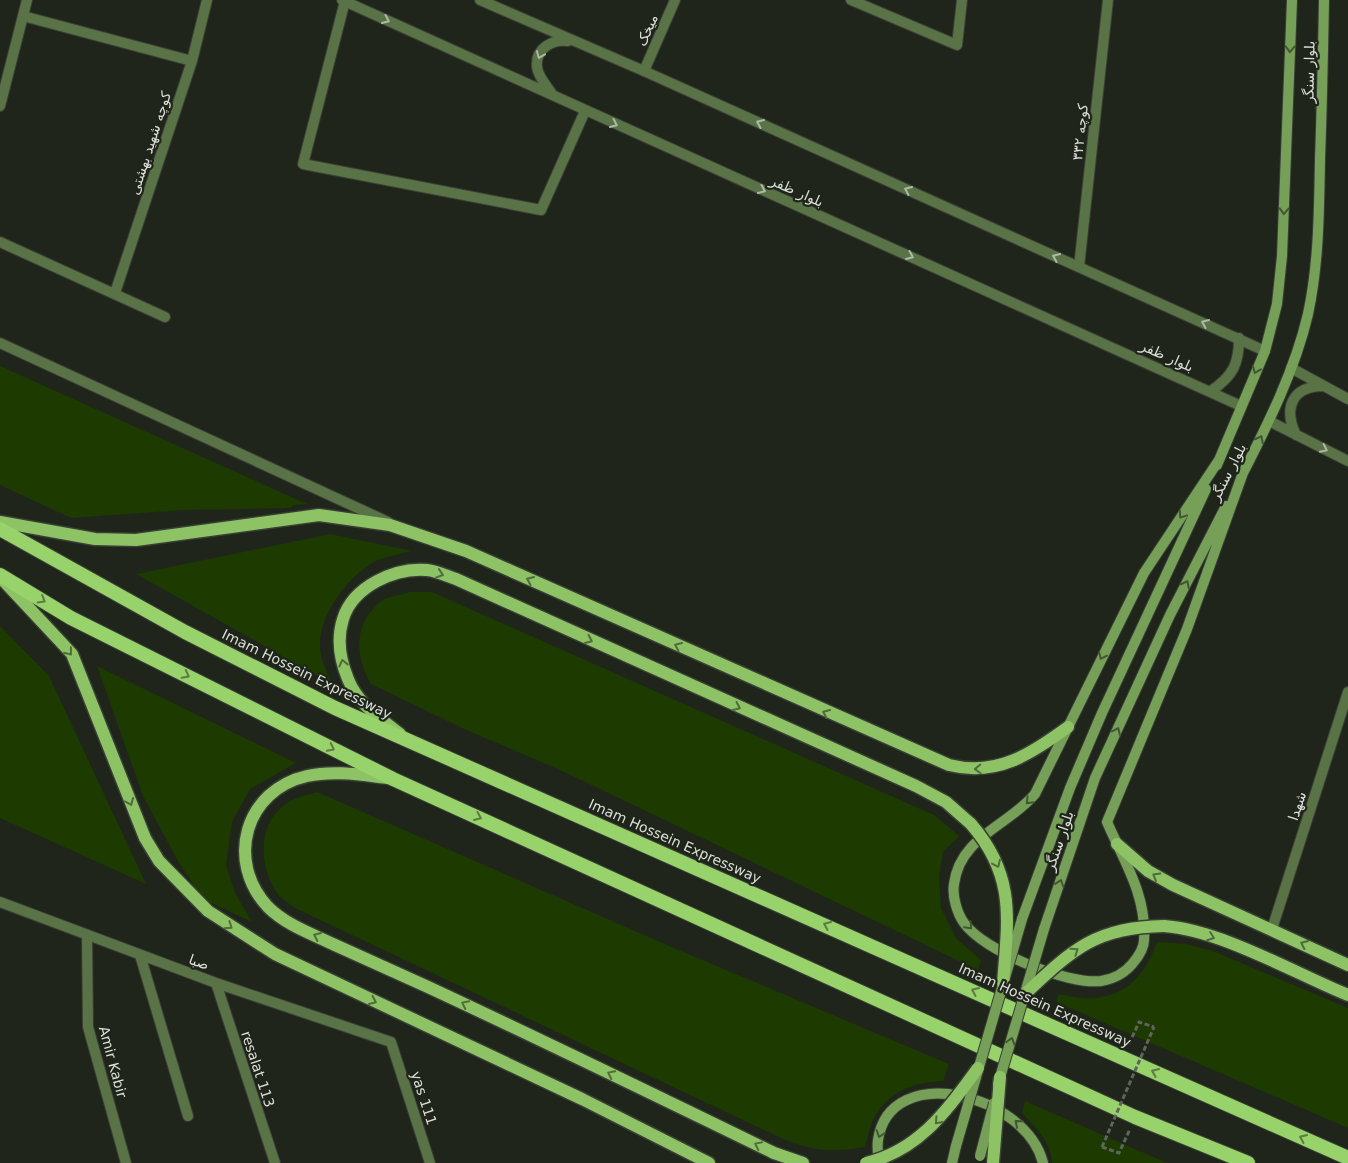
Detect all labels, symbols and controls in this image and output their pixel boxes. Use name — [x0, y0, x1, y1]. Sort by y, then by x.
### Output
street label: میخک — [633, 12, 661, 48]
one-way arrow — [381, 13, 390, 24]
street label: بلوار سنگر — [1300, 41, 1319, 104]
one-way arrow — [1285, 45, 1295, 53]
one-way arrow — [536, 50, 547, 59]
street label: کوچه شهید بهشتی — [126, 89, 175, 197]
street label: کوچه ۳۳۲ — [1069, 102, 1092, 161]
one-way arrow — [609, 117, 618, 128]
one-way arrow — [756, 119, 765, 129]
street label: بلوار ظفر — [766, 172, 826, 211]
one-way arrow — [757, 184, 766, 194]
one-way arrow — [904, 186, 913, 196]
one-way arrow — [1279, 208, 1289, 215]
one-way arrow — [905, 250, 914, 261]
one-way arrow — [1052, 252, 1061, 263]
one-way arrow — [1201, 318, 1210, 329]
street label: بلوار ظفر — [1136, 337, 1196, 376]
one-way arrow — [1252, 365, 1263, 374]
one-way arrow — [1254, 435, 1264, 444]
street label: بلوار سنگر — [1206, 441, 1250, 505]
one-way arrow — [1319, 443, 1328, 453]
one-way arrow — [1179, 510, 1188, 519]
one-way arrow — [436, 568, 444, 578]
one-way arrow — [526, 575, 535, 586]
one-way arrow — [1180, 580, 1190, 589]
one-way arrow — [36, 593, 45, 603]
street label: Imam Hossein Expressway — [219, 626, 395, 722]
one-way arrow — [584, 634, 593, 645]
one-way arrow — [674, 642, 683, 653]
one-way arrow — [63, 646, 72, 655]
one-way arrow — [1098, 651, 1108, 660]
one-way arrow — [338, 658, 349, 667]
one-way arrow — [180, 669, 189, 679]
one-way arrow — [732, 700, 741, 711]
one-way arrow — [823, 708, 831, 718]
one-way arrow — [1111, 727, 1121, 736]
one-way arrow — [326, 742, 335, 752]
one-way arrow — [973, 764, 981, 775]
street label: شهدا — [1285, 790, 1310, 823]
one-way arrow — [1026, 795, 1035, 804]
street label: Imam Hossein Expressway — [586, 796, 764, 886]
one-way arrow — [123, 797, 134, 806]
street label: بلوار سنگر — [1041, 809, 1078, 874]
one-way arrow — [473, 811, 482, 822]
one-way arrow — [991, 859, 1002, 868]
one-way arrow — [1153, 872, 1162, 882]
one-way arrow — [1054, 879, 1064, 887]
one-way arrow — [223, 920, 233, 929]
one-way arrow — [963, 920, 972, 929]
one-way arrow — [823, 921, 832, 932]
one-way arrow — [1207, 931, 1215, 941]
one-way arrow — [313, 932, 322, 943]
one-way arrow — [1300, 940, 1309, 951]
one-way arrow — [1069, 948, 1079, 957]
street label: صبا — [187, 951, 211, 973]
street label: Imam Hossein Expressway — [956, 960, 1134, 1050]
one-way arrow — [971, 987, 980, 998]
one-way arrow — [368, 994, 377, 1005]
one-way arrow — [461, 1001, 470, 1011]
street label: Amir Kabir — [96, 1024, 130, 1100]
street label: resalat 113 — [238, 1029, 278, 1109]
one-way arrow — [1005, 1037, 1015, 1046]
one-way arrow — [1151, 1068, 1160, 1079]
street label: yas 111 — [408, 1069, 440, 1127]
one-way arrow — [607, 1070, 616, 1081]
one-way arrow — [935, 1115, 944, 1124]
one-way arrow — [1014, 1120, 1023, 1129]
one-way arrow — [876, 1129, 886, 1137]
one-way arrow — [1300, 1135, 1309, 1145]
one-way arrow — [754, 1140, 763, 1151]

